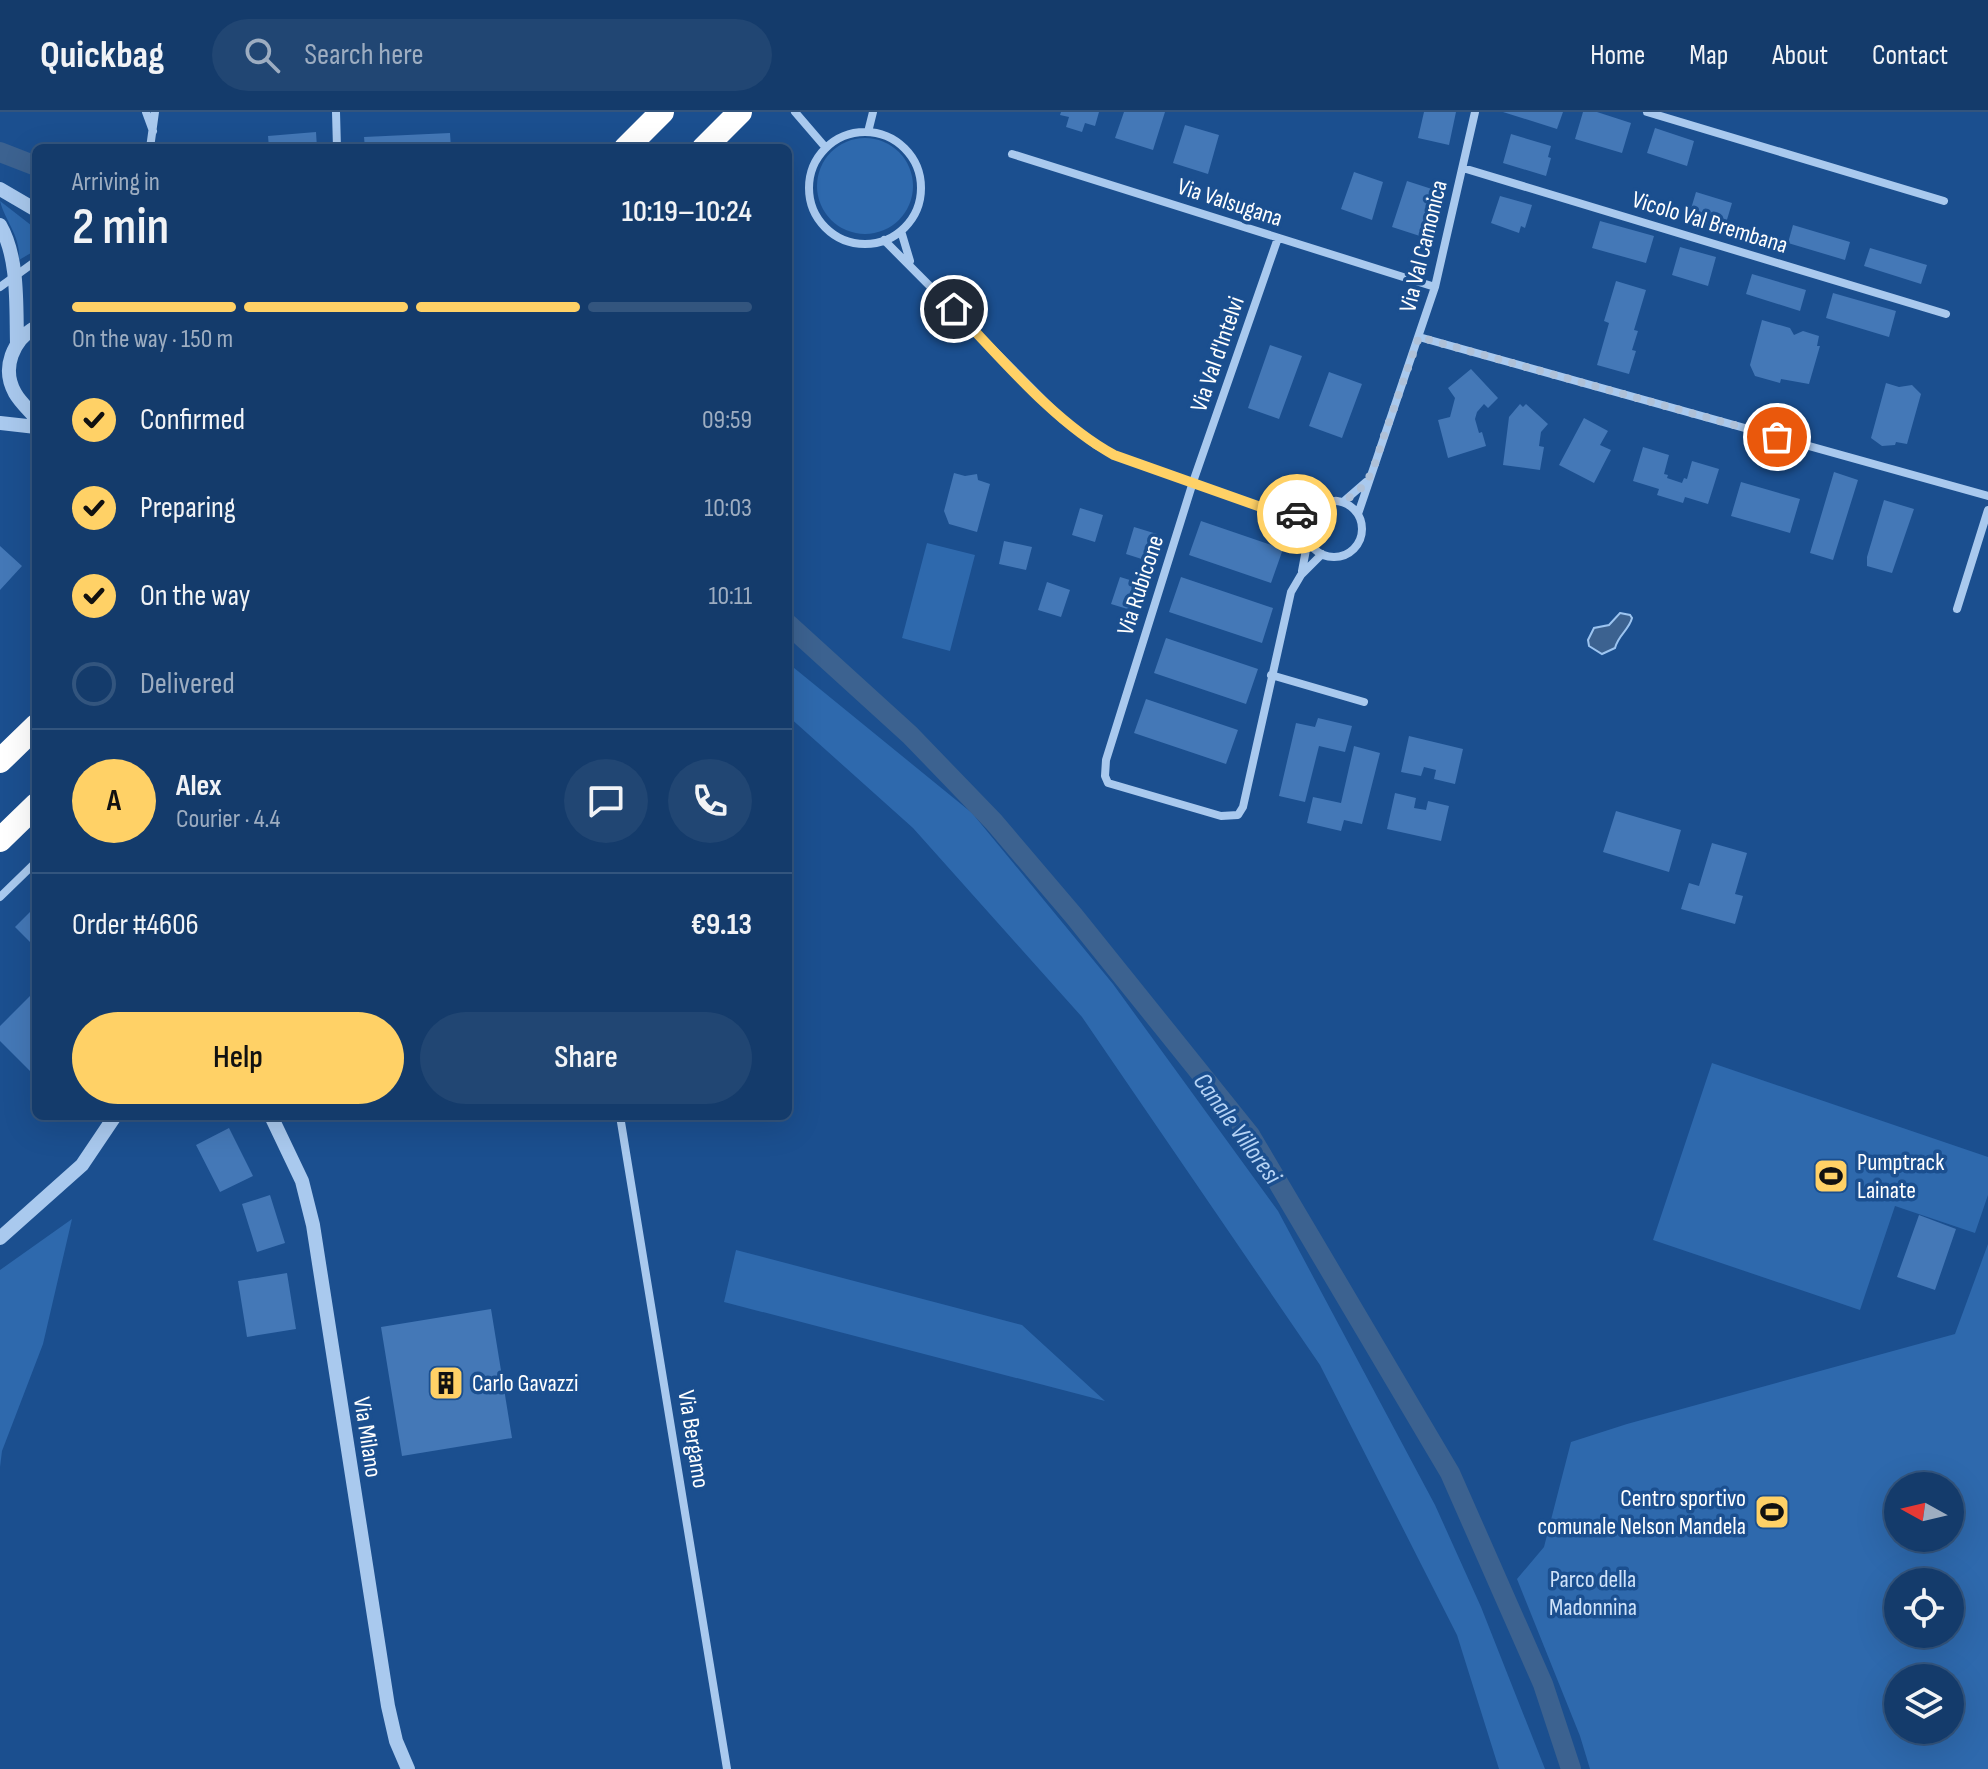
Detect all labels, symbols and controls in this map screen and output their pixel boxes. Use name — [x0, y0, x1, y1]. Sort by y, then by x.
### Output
search box — [212, 19, 772, 91]
text: Quickbag — [40, 33, 164, 78]
icon: search — [240, 33, 284, 77]
text: Search here — [304, 37, 423, 73]
text: Home — [1590, 39, 1645, 72]
text: Map — [1689, 39, 1728, 72]
text: About — [1772, 39, 1828, 72]
text: Contact — [1872, 39, 1948, 72]
text: Arriving in — [72, 167, 160, 198]
street label: Via Valsugana — [1174, 172, 1286, 233]
street label: Via Val Camonica — [1393, 177, 1454, 315]
street label: Vicolo Val Brembana — [1628, 185, 1791, 260]
text: 10:19–10:24 — [622, 194, 752, 230]
text: 2 min — [72, 196, 169, 259]
pin — [920, 275, 988, 343]
icon: home — [932, 287, 976, 331]
street label: Via Val d'Intelvi — [1184, 293, 1251, 416]
text: On the way · 150 m — [72, 324, 233, 355]
icon: check — [72, 398, 116, 442]
text: Confirmed — [140, 402, 245, 438]
pin — [1743, 403, 1811, 471]
text: 09:59 — [702, 405, 752, 436]
icon: bag — [1755, 415, 1799, 459]
courier — [1257, 474, 1337, 554]
icon: check — [72, 486, 116, 530]
text: Preparing — [140, 490, 236, 526]
icon: car — [1275, 492, 1319, 536]
text: 10:03 — [704, 493, 752, 524]
street label: Via Rubicone — [1111, 532, 1170, 639]
icon: check — [72, 574, 116, 618]
text: On the way — [140, 578, 250, 614]
text: 10:11 — [709, 581, 752, 612]
text: Delivered — [140, 666, 235, 702]
button: chat — [564, 759, 648, 843]
button: phone — [668, 759, 752, 843]
text: Alex — [176, 768, 222, 804]
text: A — [107, 783, 121, 819]
text: Courier · 4.4 — [176, 804, 280, 835]
text: Order #4606 — [72, 907, 199, 943]
text: €9.13 — [691, 907, 752, 943]
button: Help — [72, 1012, 404, 1104]
button: Share — [420, 1012, 752, 1104]
water label: Canale Villoresi — [1186, 1067, 1288, 1192]
place label: Pumptrack Lainate — [1857, 1148, 1944, 1205]
sports icon: Pumptrack Lainate — [1812, 1157, 1850, 1195]
building icon: Carlo Gavazzi — [427, 1364, 465, 1402]
place label: Carlo Gavazzi — [472, 1369, 578, 1398]
street label: Via Bergamo — [671, 1388, 716, 1490]
street label: Via Milano — [347, 1395, 388, 1479]
north arrow — [1884, 1472, 1964, 1552]
map controls — [1884, 1472, 1964, 1744]
place label: Centro sportivo comunale Nelson Mandela — [1538, 1484, 1746, 1541]
sports icon: Centro sportivo comunale Nelson Mandela — [1753, 1493, 1791, 1531]
park label: Parco della Madonnina — [1549, 1565, 1637, 1622]
button: locate — [1884, 1568, 1964, 1648]
button: layers — [1884, 1664, 1964, 1744]

